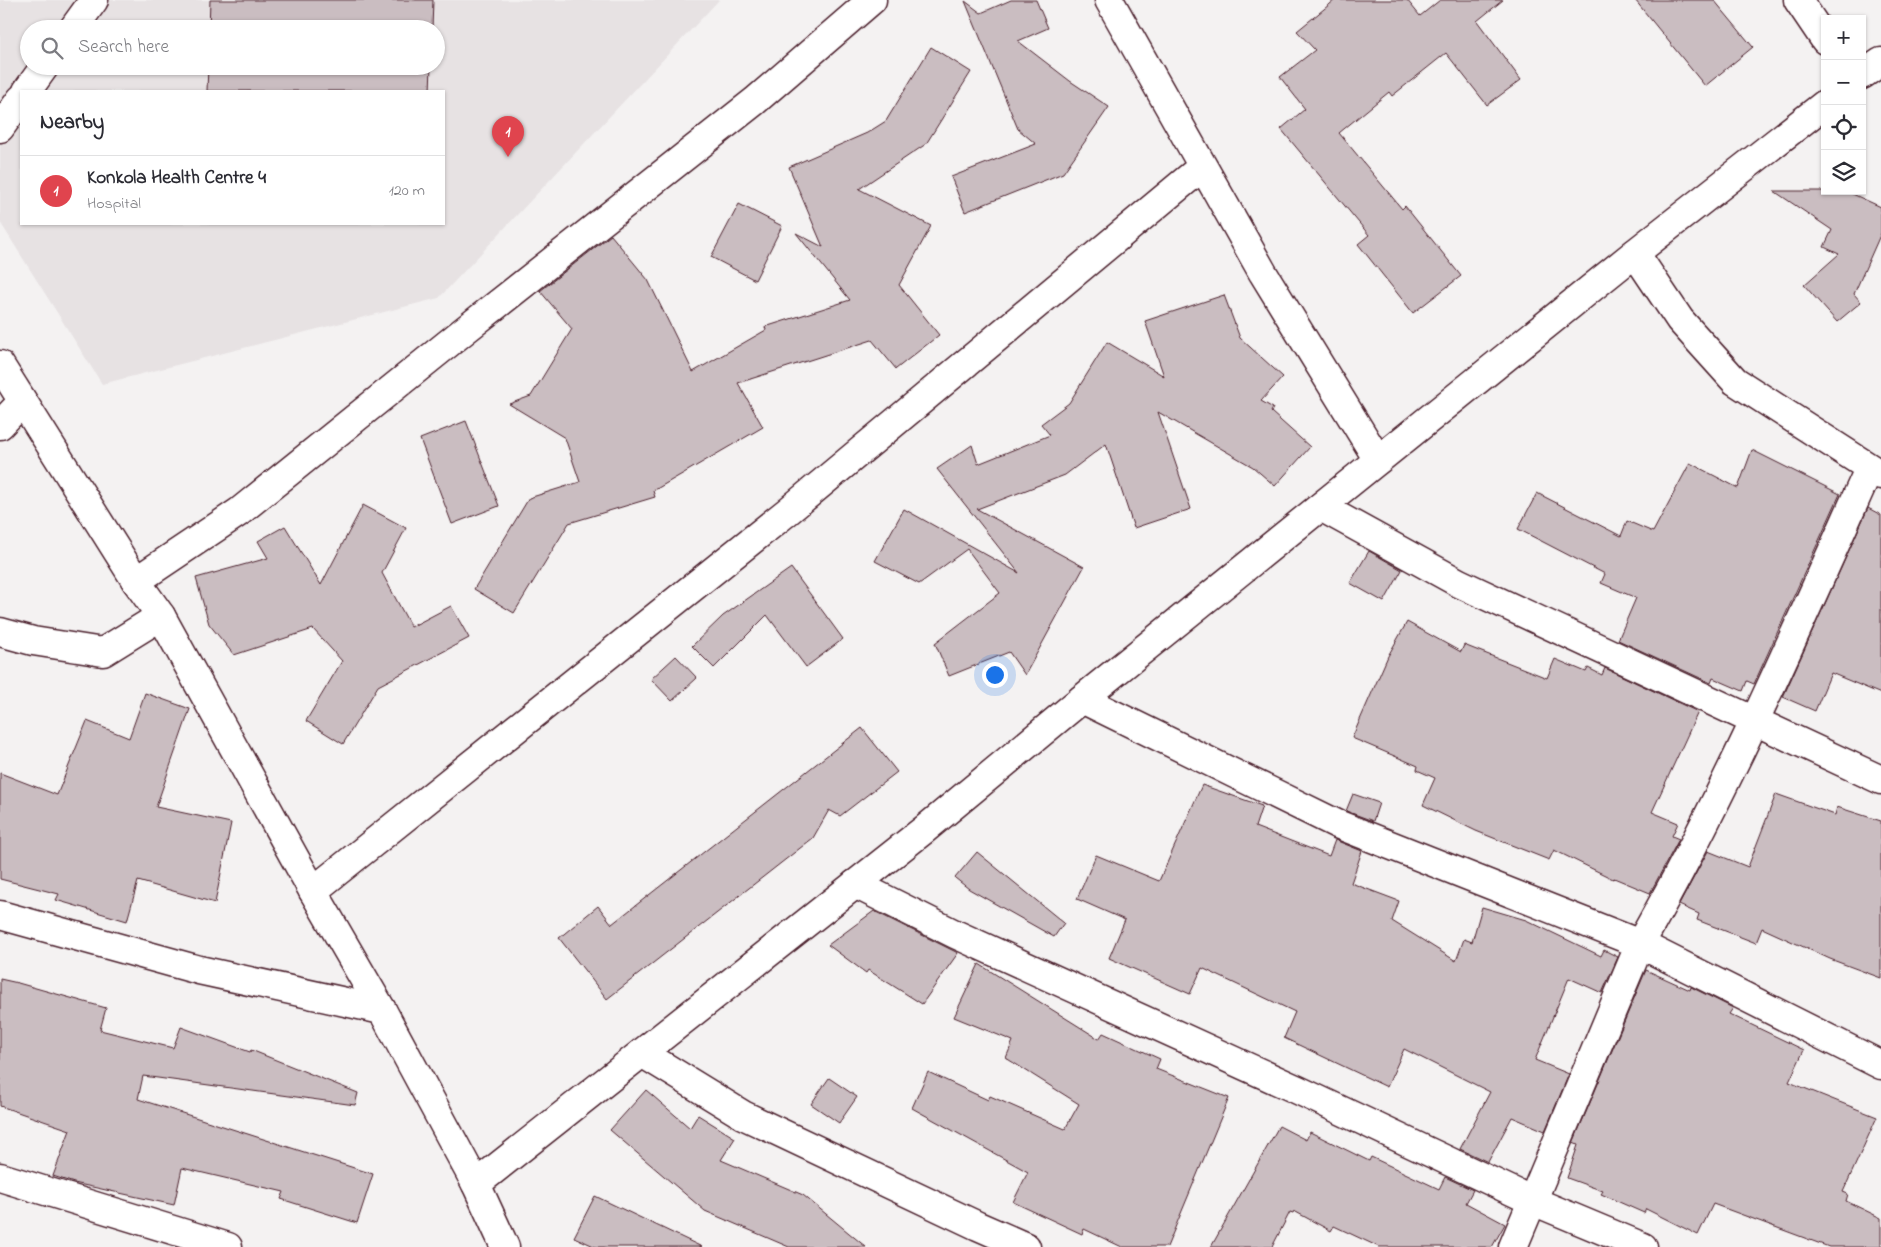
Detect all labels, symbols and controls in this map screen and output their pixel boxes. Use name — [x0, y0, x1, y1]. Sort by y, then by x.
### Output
map controls — [1821, 15, 1866, 195]
button: + — [1821, 15, 1866, 60]
search box — [20, 20, 445, 75]
icon: search — [38, 34, 66, 62]
text: Search here — [78, 34, 169, 61]
button: − — [1821, 60, 1866, 105]
button: locate — [1821, 105, 1866, 150]
text: Nearby — [40, 108, 104, 138]
pin: 1 — [492, 116, 524, 157]
button: layers — [1821, 150, 1866, 195]
text: Konkola Health Centre 4 — [87, 165, 266, 192]
text: 1 — [53, 179, 59, 203]
text: 120 m — [389, 179, 425, 203]
text: Hospital — [87, 192, 141, 216]
your location — [982, 662, 1008, 688]

